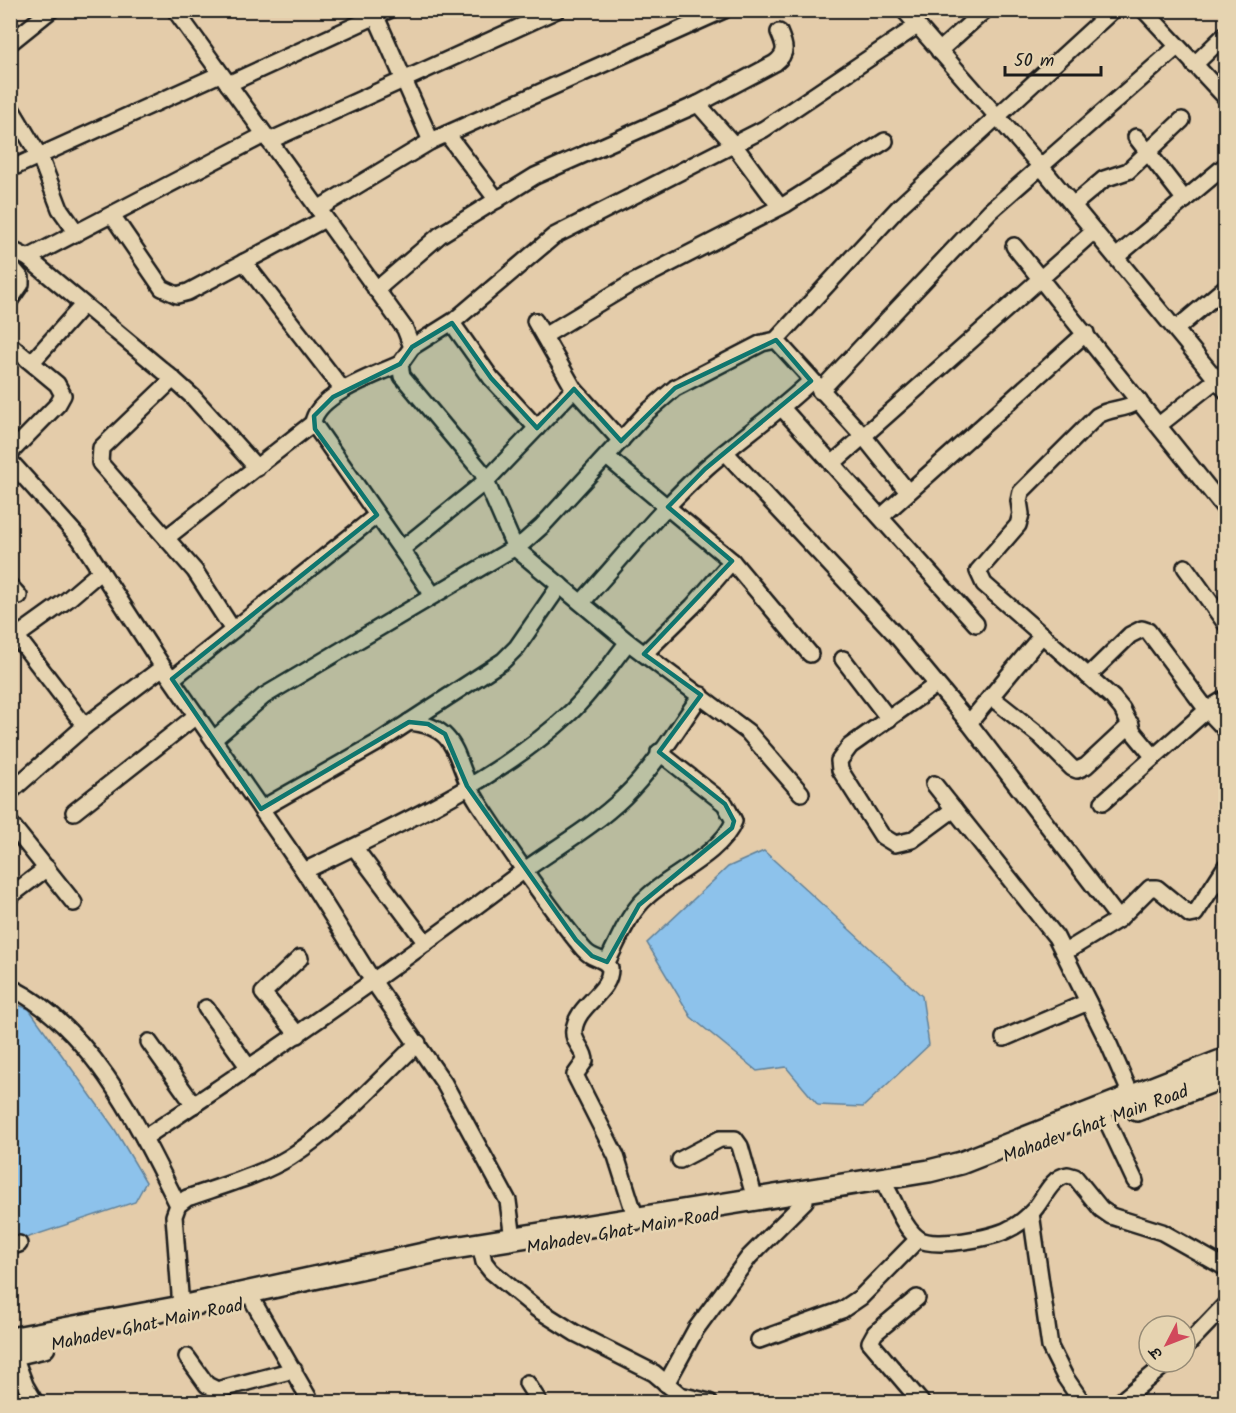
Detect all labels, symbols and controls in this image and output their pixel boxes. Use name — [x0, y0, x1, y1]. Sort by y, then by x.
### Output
scale bar — [1005, 39, 1101, 77]
text: 50 m — [1014, 47, 1054, 76]
street label: Mahadev Ghat Main Road — [999, 1078, 1194, 1172]
street label: Mahadev Ghat Main Road — [524, 1201, 723, 1263]
street label: Mahadev Ghat Main Road — [48, 1291, 247, 1361]
north arrow — [1137, 1314, 1197, 1374]
text: उ — [1142, 1339, 1170, 1365]

